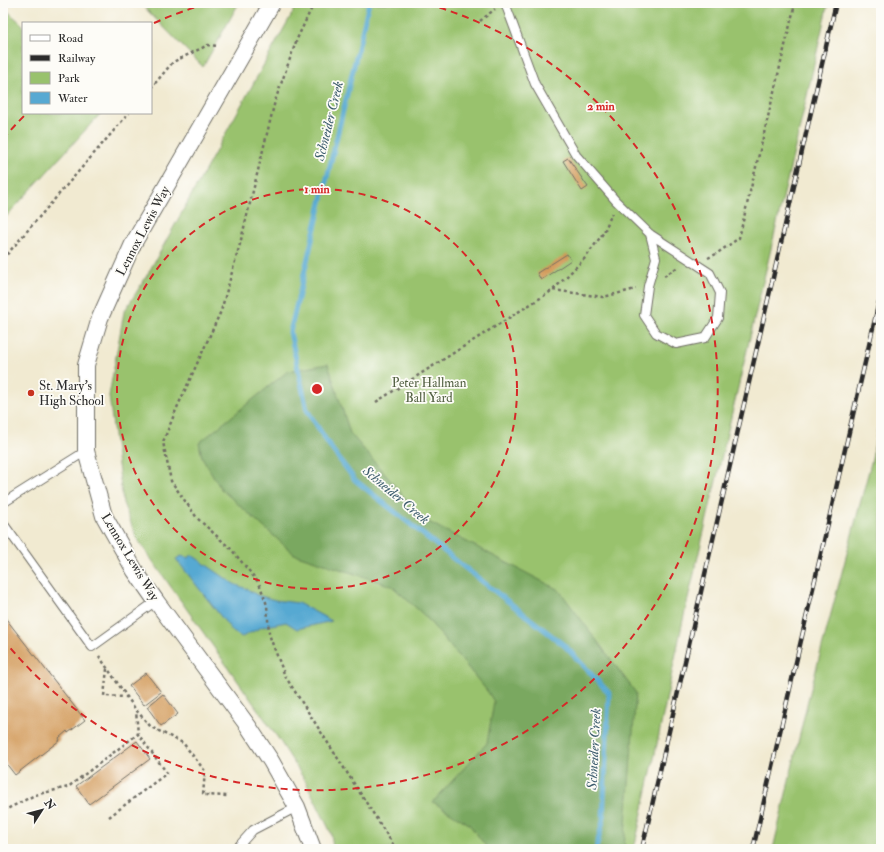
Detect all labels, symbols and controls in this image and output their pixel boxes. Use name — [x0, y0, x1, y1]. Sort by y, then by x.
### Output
legend — [22, 22, 152, 114]
text: Road — [58, 31, 83, 46]
text: Railway — [58, 51, 96, 66]
text: Park — [58, 71, 80, 86]
water label: Schneider Creek — [311, 79, 347, 164]
text: Water — [57, 91, 88, 106]
text: 2 min — [587, 99, 615, 114]
text: 1 min — [304, 182, 331, 197]
street label: Lennox Lewis Way — [113, 183, 174, 279]
park label: Peter Hallman Ball Yard — [392, 375, 467, 406]
place label: St. Mary's High School — [39, 378, 105, 409]
centre of rings — [310, 382, 324, 396]
marker: St. Mary's High School — [26, 388, 36, 398]
water label: Schneider Creek — [359, 462, 433, 528]
street label: Lennox Lewis Way — [97, 510, 163, 604]
water label: Schneider Creek — [583, 708, 605, 791]
north arrow — [22, 790, 62, 830]
text: N — [41, 796, 59, 813]

